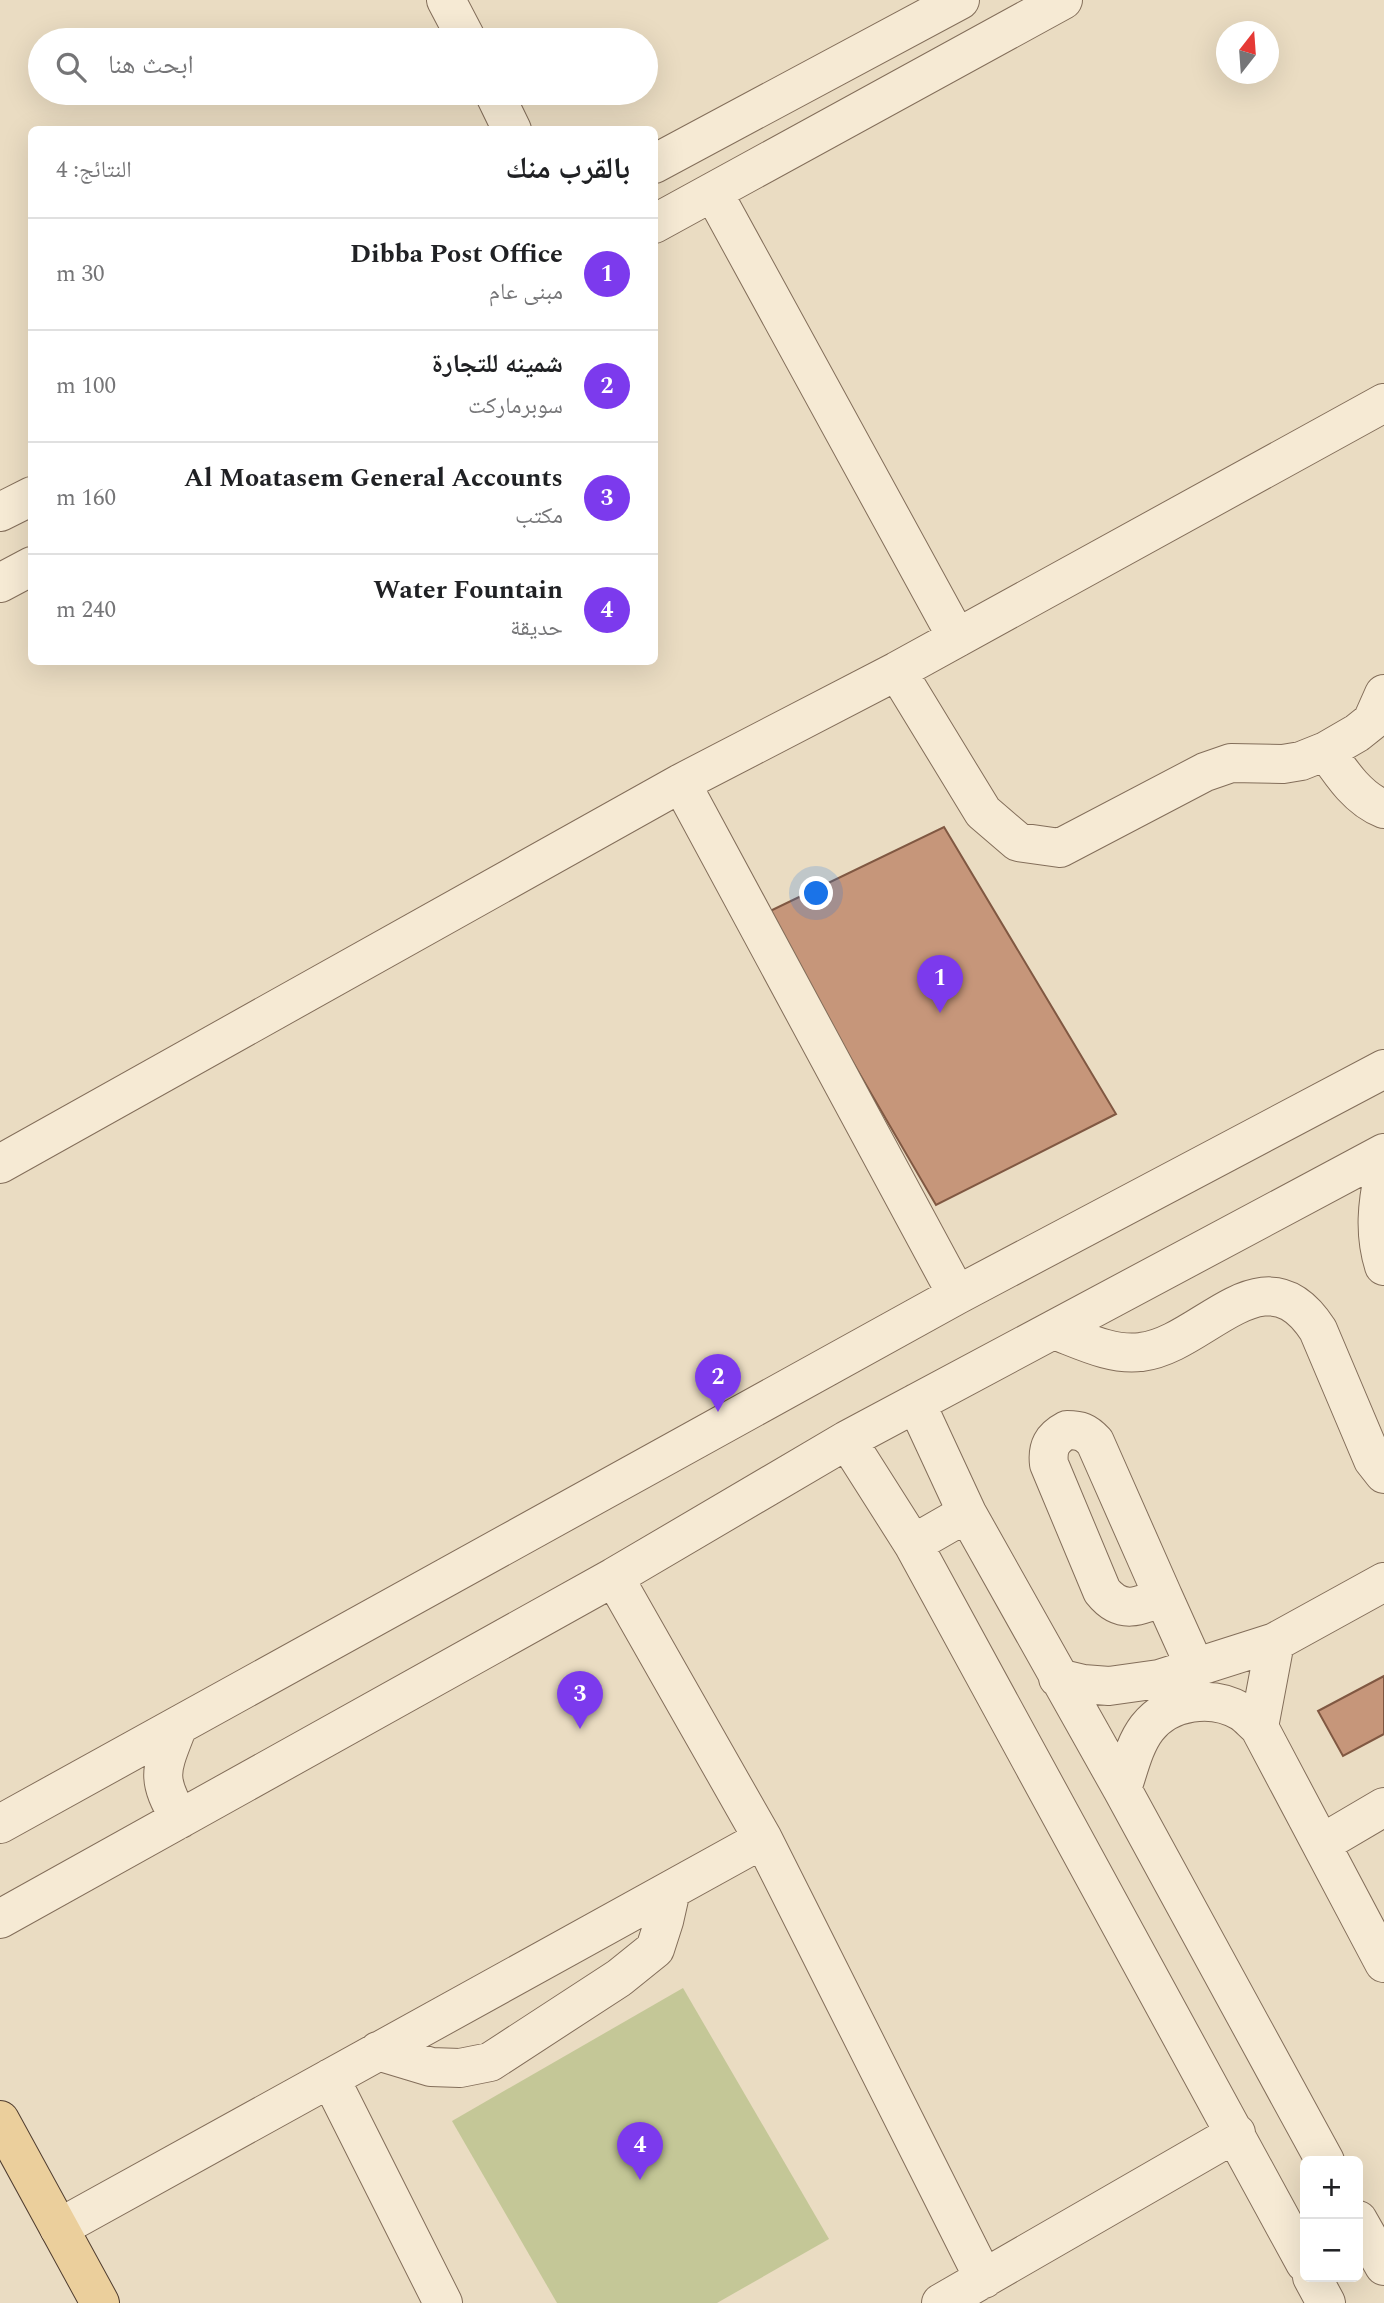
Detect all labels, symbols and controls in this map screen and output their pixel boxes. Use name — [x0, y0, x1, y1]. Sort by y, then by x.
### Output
north arrow — [1216, 21, 1279, 84]
search box — [28, 28, 658, 105]
text: ابحث هنا — [108, 45, 194, 85]
icon: search — [52, 48, 90, 86]
text: بالقرب منك — [505, 146, 630, 192]
text: النتائج: 4 — [56, 153, 132, 188]
text: Dibba Post Office — [350, 234, 563, 274]
text: 30 m — [56, 257, 105, 292]
text: 1 — [601, 257, 613, 292]
text: مبنى عام — [489, 275, 563, 310]
text: شمينه للتجارة — [432, 344, 563, 384]
text: 100 m — [56, 369, 116, 404]
text: 2 — [601, 369, 613, 404]
text: سوبرماركت — [468, 389, 563, 424]
text: Al Moatasem General Accounts — [184, 458, 563, 498]
text: 160 m — [56, 481, 116, 516]
text: 3 — [601, 481, 613, 516]
text: مكتب — [515, 499, 563, 534]
text: Water Fountain — [373, 570, 563, 610]
text: 240 m — [56, 593, 116, 628]
text: 4 — [601, 593, 613, 628]
text: حديقة — [510, 611, 563, 646]
your location — [799, 876, 833, 910]
pin: 1 — [917, 955, 963, 1013]
pin: 2 — [695, 1354, 741, 1412]
pin: 3 — [557, 1671, 603, 1729]
pin: 4 — [617, 2122, 663, 2180]
map controls — [1300, 2156, 1363, 2282]
button: + — [1300, 2156, 1363, 2219]
button: − — [1300, 2219, 1363, 2282]

